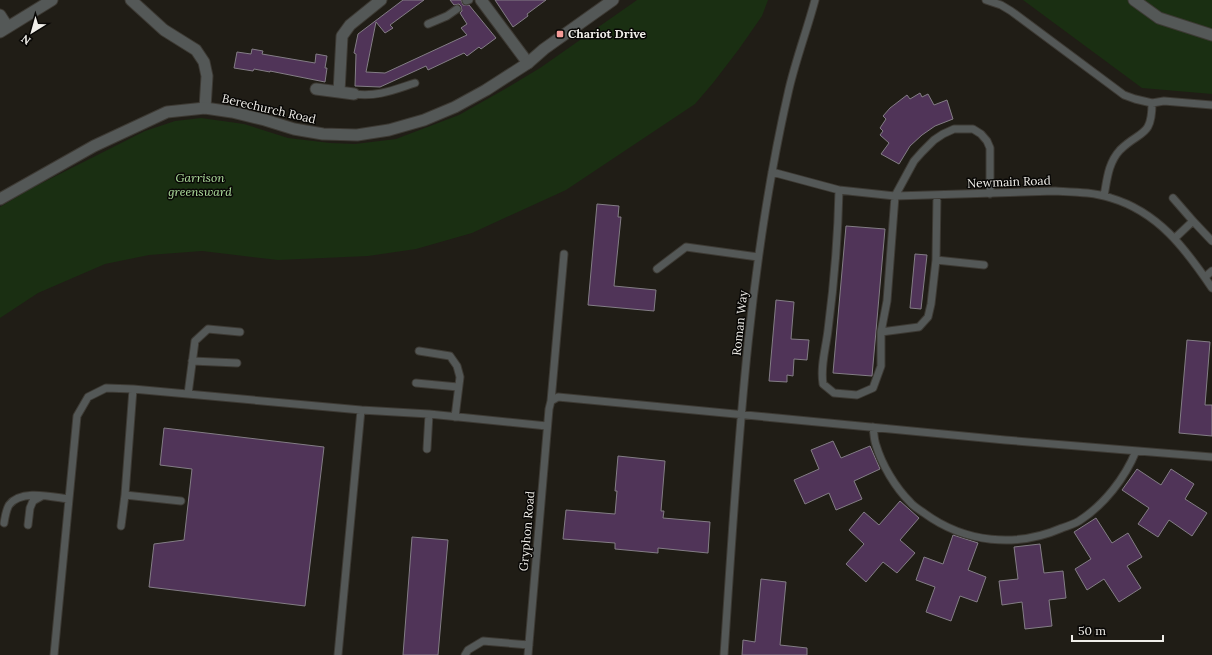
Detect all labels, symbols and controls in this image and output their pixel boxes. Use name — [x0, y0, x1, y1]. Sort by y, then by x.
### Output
north arrow — [12, 12, 52, 52]
place label: Chariot Drive — [568, 26, 647, 41]
marker: Chariot Drive — [555, 29, 565, 39]
text: N — [18, 32, 34, 48]
street label: Berechurch Road — [221, 90, 318, 127]
park label: Garrison greensward — [168, 170, 232, 199]
street label: Newmain Road — [967, 173, 1051, 190]
street label: Roman Way — [729, 289, 750, 356]
street label: Gryphon Road — [516, 490, 537, 572]
scale bar — [1072, 617, 1163, 643]
text: 50 m — [1078, 623, 1106, 638]

